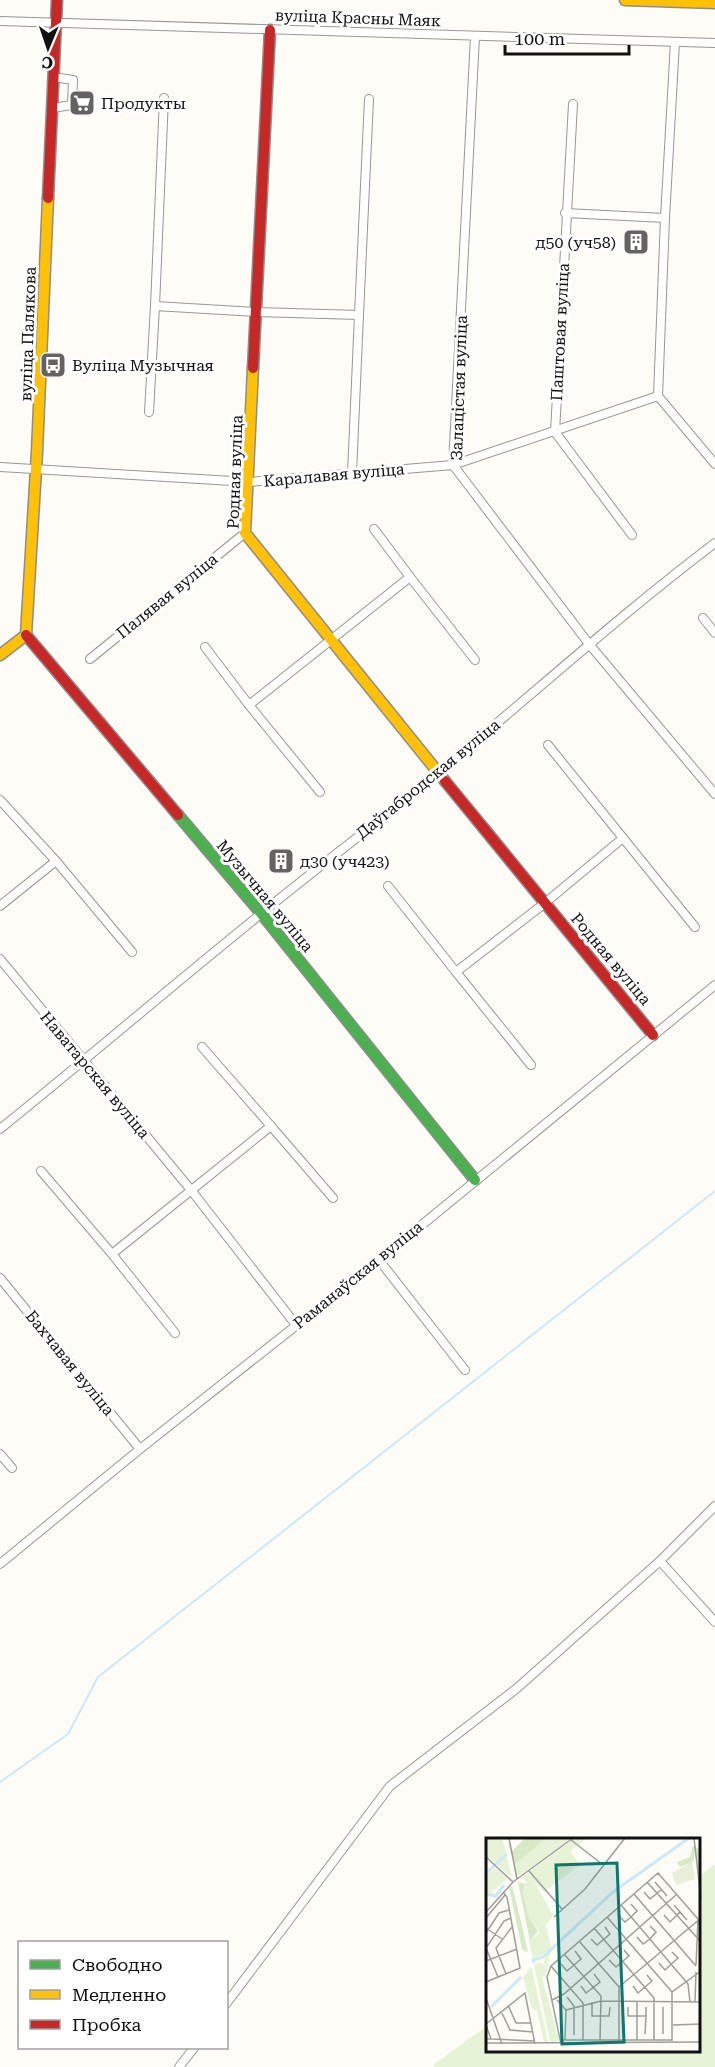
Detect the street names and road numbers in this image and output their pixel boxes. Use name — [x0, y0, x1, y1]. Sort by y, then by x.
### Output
street label: вуліца Красны Маяк — [275, 6, 441, 30]
street label: Паштовая вуліца — [547, 262, 573, 401]
street label: вуліца Палякова — [16, 266, 40, 402]
street label: Залацістая вуліца — [447, 315, 471, 461]
street label: Родная вуліца — [224, 414, 246, 529]
street label: Каралавая вуліца — [263, 459, 406, 491]
street label: Палявая вуліца — [113, 549, 222, 643]
street label: Даўгабродская вуліца — [352, 715, 504, 843]
street label: Музычная вуліца — [213, 836, 318, 956]
street label: Родная вуліца — [567, 909, 655, 1009]
street label: Наватарская вуліца — [36, 1008, 154, 1143]
street label: Раманаўская вуліца — [290, 1217, 427, 1333]
street label: Бахчавая вуліца — [22, 1306, 119, 1420]

